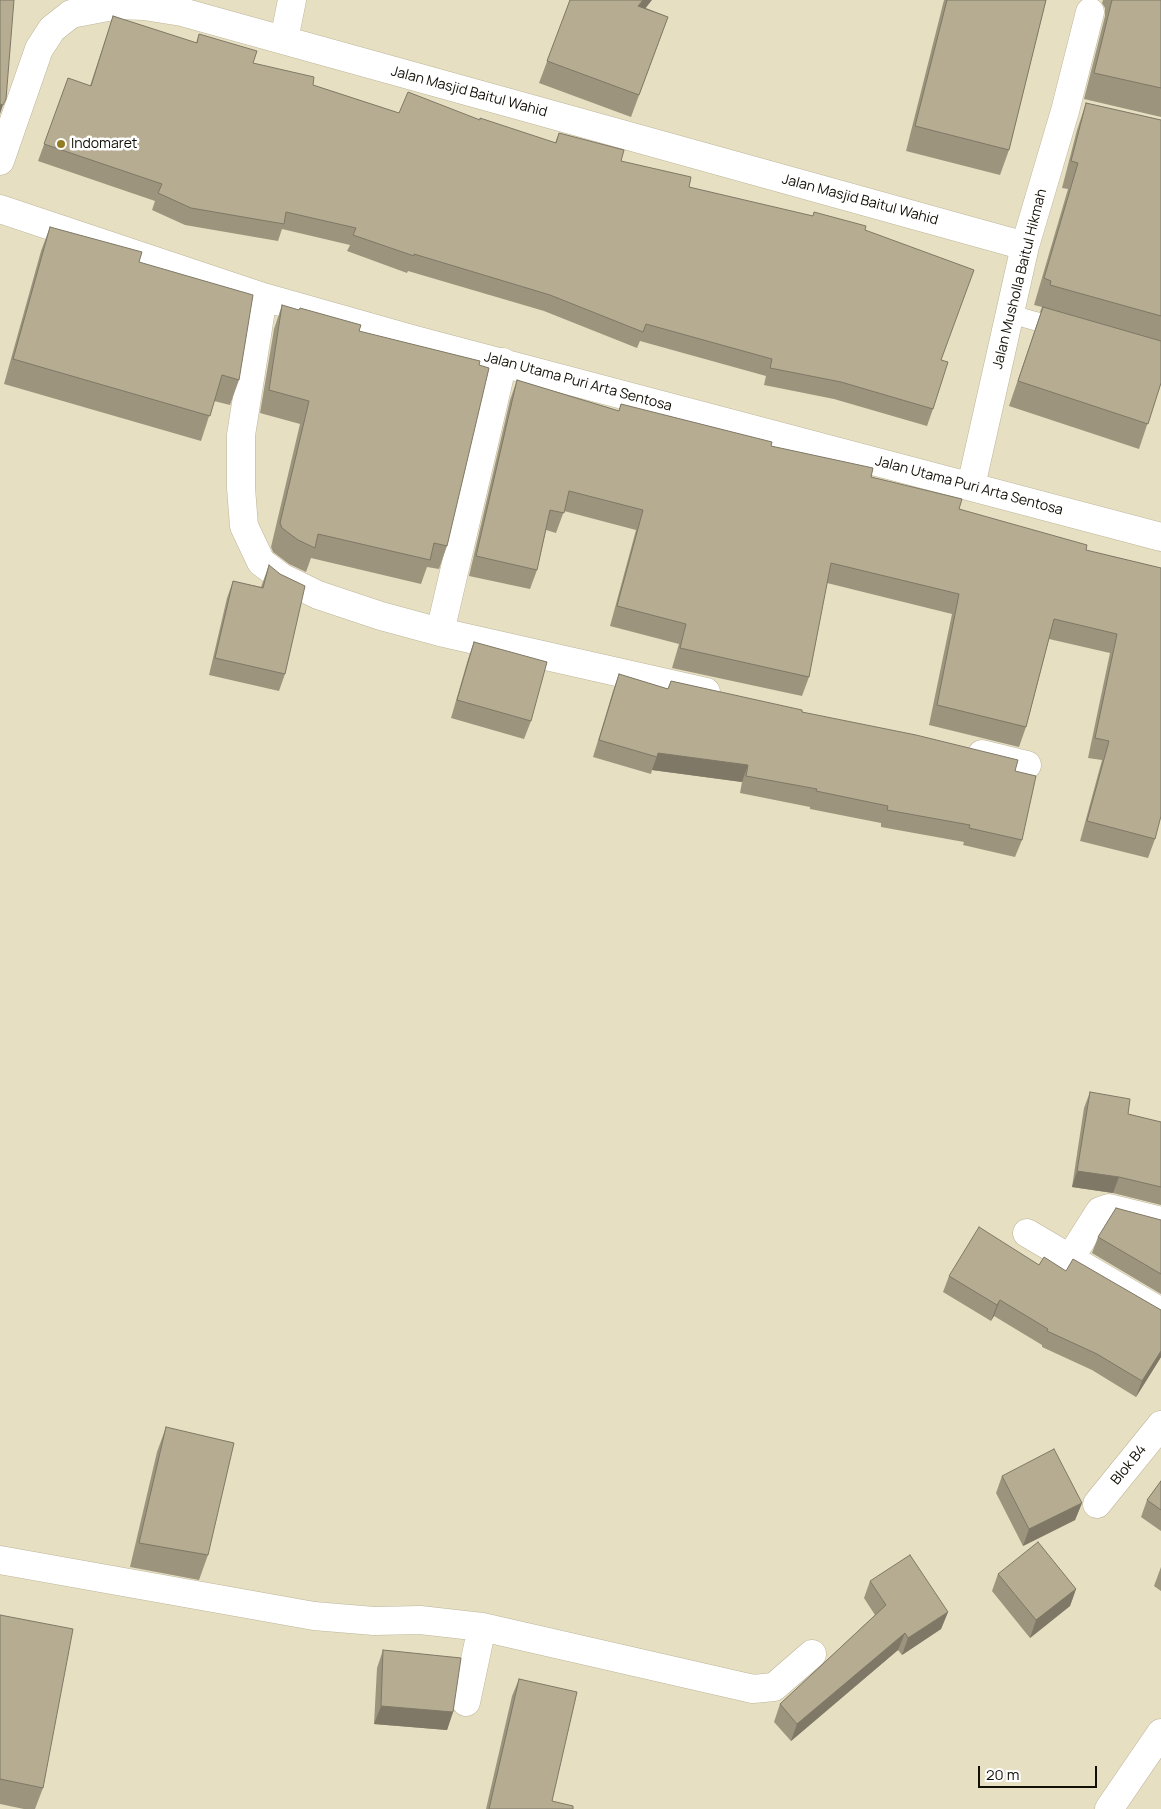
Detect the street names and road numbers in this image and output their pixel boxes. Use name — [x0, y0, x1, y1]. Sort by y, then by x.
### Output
street label: Jalan Masjid Baitul Wahid — [389, 63, 549, 121]
street label: Jalan Masjid Baitul Wahid — [780, 171, 940, 229]
street label: Jalan Musholla Baitul Hikmah — [989, 187, 1051, 371]
street label: Jalan Utama Puri Arta Sentosa — [482, 349, 674, 415]
street label: Jalan Utama Puri Arta Sentosa — [873, 453, 1065, 519]
street label: Blok B4 — [1108, 1442, 1150, 1488]

